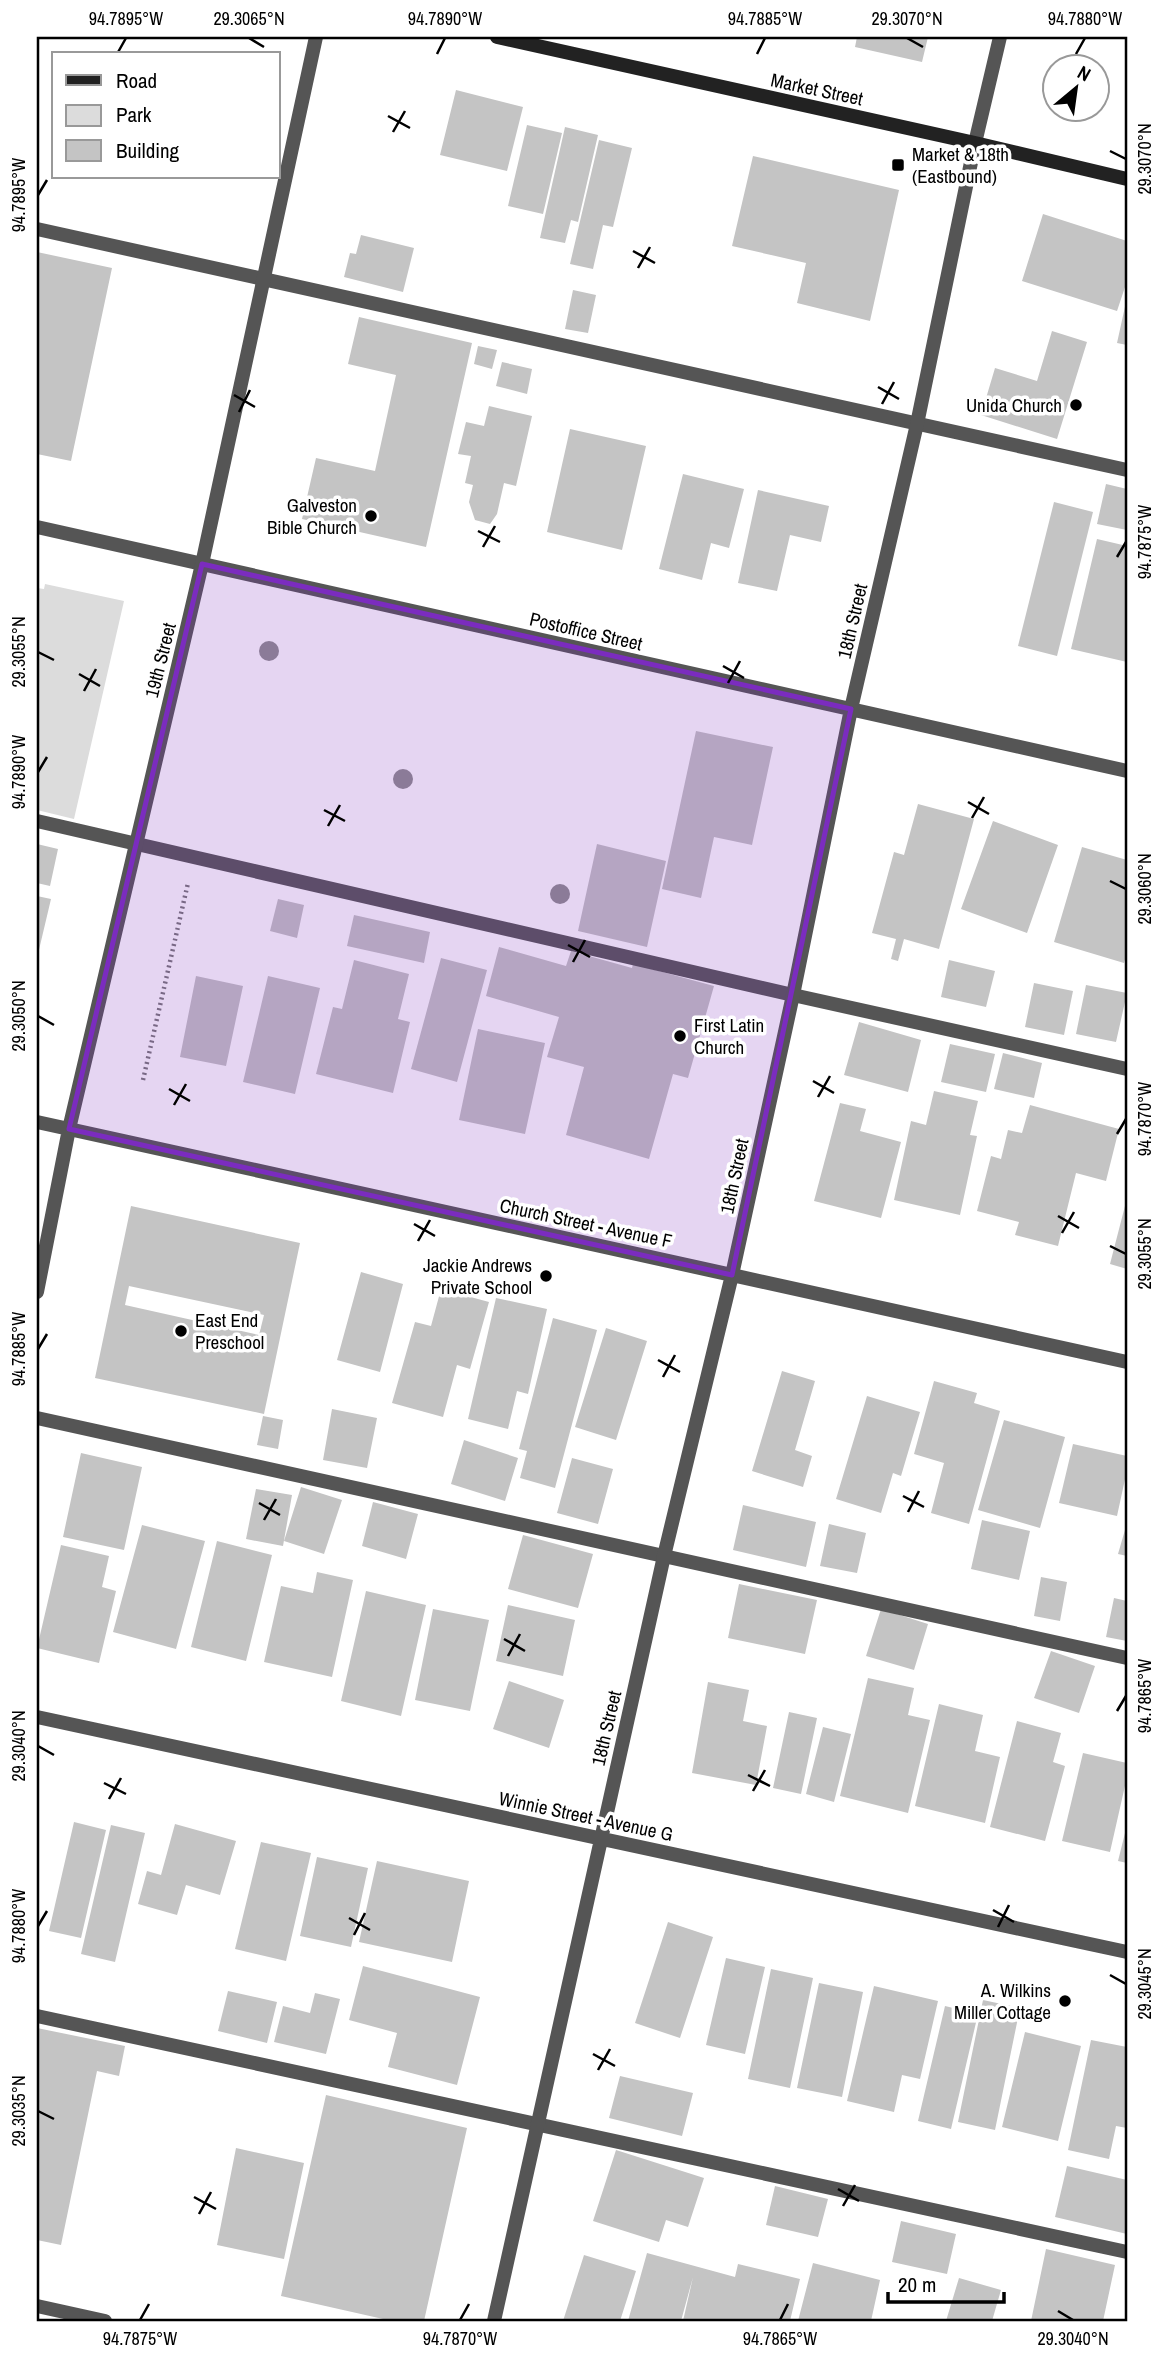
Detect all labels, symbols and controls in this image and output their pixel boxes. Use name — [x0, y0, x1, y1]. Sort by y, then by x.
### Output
text: 94.7895°W — [89, 6, 163, 31]
text: 29.3065°N — [213, 6, 285, 31]
text: 94.7890°W — [408, 6, 482, 31]
text: 94.7885°W — [728, 6, 802, 31]
text: 29.3070°N — [871, 6, 943, 31]
text: 94.7880°W — [1048, 6, 1122, 31]
legend — [52, 52, 280, 178]
north arrow — [1042, 52, 1112, 122]
text: N — [1073, 59, 1095, 87]
text: Road — [116, 66, 157, 95]
street label: Market Street — [769, 67, 866, 112]
text: Park — [116, 100, 152, 129]
text: 29.3070°N — [1132, 123, 1157, 195]
text: Building — [116, 136, 180, 165]
place label: Market & 18th (Eastbound) — [912, 141, 1009, 189]
marker: Market & 18th (Eastbound) — [890, 157, 906, 173]
text: 94.7895°W — [6, 158, 31, 232]
place label: Unida Church — [966, 392, 1062, 418]
marker: Unida Church — [1068, 397, 1084, 413]
place label: Galveston Bible Church — [267, 492, 357, 540]
text: 94.7875°W — [1132, 505, 1157, 579]
marker: Galveston Bible Church — [363, 508, 379, 524]
street label: 18th Street — [831, 580, 873, 661]
street label: Postoffice Street — [527, 605, 646, 657]
text: 29.3055°N — [6, 616, 31, 688]
street label: 19th Street — [138, 619, 182, 700]
text: 94.7890°W — [6, 735, 31, 809]
text: 29.3060°N — [1132, 853, 1157, 925]
text: 29.3050°N — [6, 980, 31, 1052]
place label: First Latin Church — [694, 1012, 764, 1060]
marker: First Latin Church — [672, 1028, 688, 1044]
text: 94.7870°W — [1132, 1082, 1157, 1156]
street label: 18th Street — [713, 1135, 755, 1216]
street label: Church Street - Avenue F — [497, 1192, 675, 1254]
text: 29.3055°N — [1132, 1218, 1157, 1290]
place label: Jackie Andrews Private School — [423, 1252, 532, 1300]
marker: Jackie Andrews Private School — [538, 1268, 554, 1284]
place label: East End Preschool — [195, 1307, 264, 1355]
text: 94.7885°W — [6, 1312, 31, 1386]
marker: East End Preschool — [173, 1323, 189, 1339]
text: 94.7865°W — [1132, 1659, 1157, 1733]
street label: 18th Street — [585, 1687, 627, 1768]
text: 29.3040°N — [6, 1710, 31, 1782]
street label: Winnie Street - Avenue G — [497, 1785, 675, 1847]
text: 94.7880°W — [6, 1889, 31, 1963]
text: 29.3045°N — [1132, 1948, 1157, 2020]
place label: A. Wilkins Miller Cottage — [954, 1977, 1051, 2025]
marker: A. Wilkins Miller Cottage — [1057, 1993, 1073, 2009]
text: 29.3035°N — [6, 2075, 31, 2147]
scale bar — [888, 2260, 1003, 2304]
text: 20 m — [898, 2270, 936, 2299]
text: 94.7875°W — [103, 2326, 177, 2351]
text: 94.7870°W — [423, 2326, 497, 2351]
text: 94.7865°W — [743, 2326, 817, 2351]
text: 29.3040°N — [1037, 2326, 1109, 2351]

